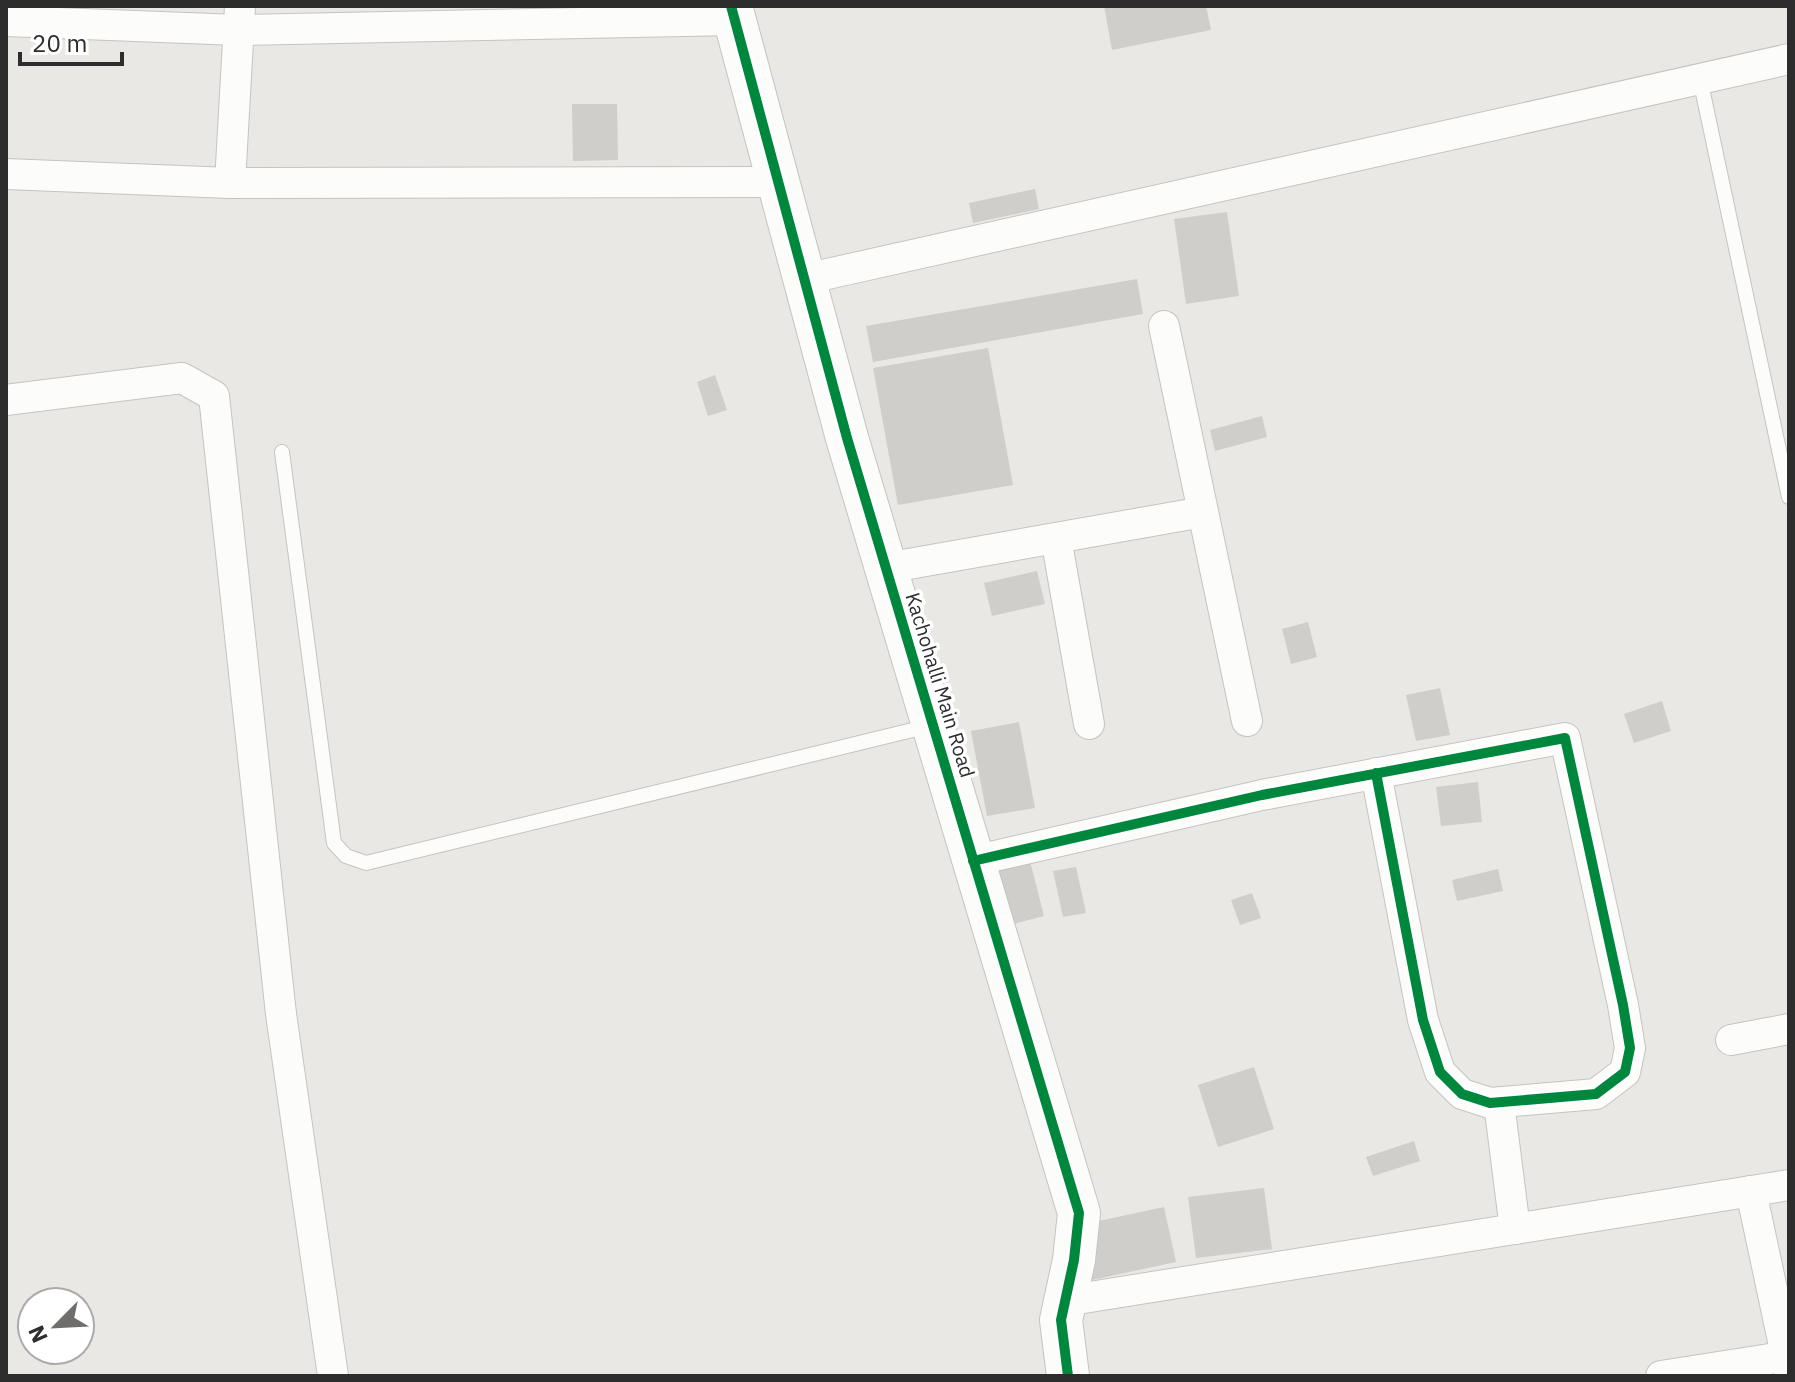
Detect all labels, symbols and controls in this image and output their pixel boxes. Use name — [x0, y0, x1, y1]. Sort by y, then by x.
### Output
scale bar — [20, 16, 122, 66]
text: 20 m — [32, 27, 87, 59]
street label: Kachohalli Main Road — [899, 589, 981, 781]
north arrow — [16, 1286, 96, 1366]
text: N — [21, 1321, 54, 1348]

